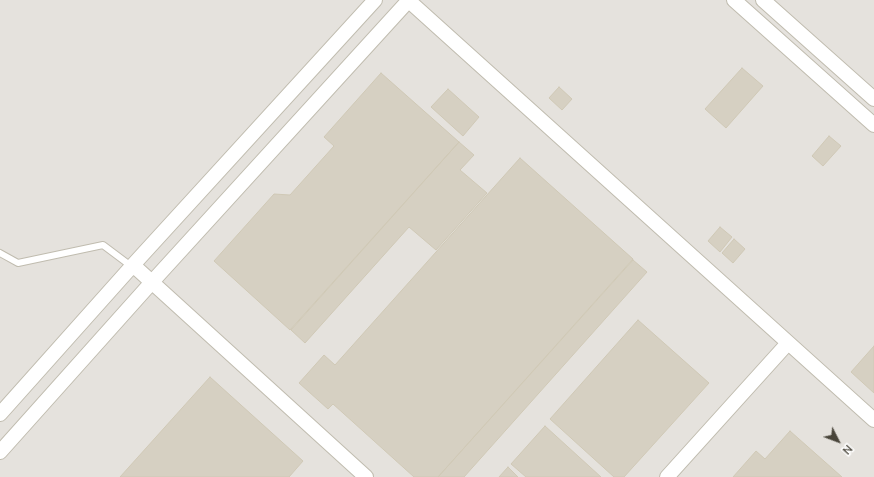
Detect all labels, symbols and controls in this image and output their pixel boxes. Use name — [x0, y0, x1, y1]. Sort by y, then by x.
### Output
north arrow — [818, 421, 858, 461]
text: N — [839, 441, 856, 457]

